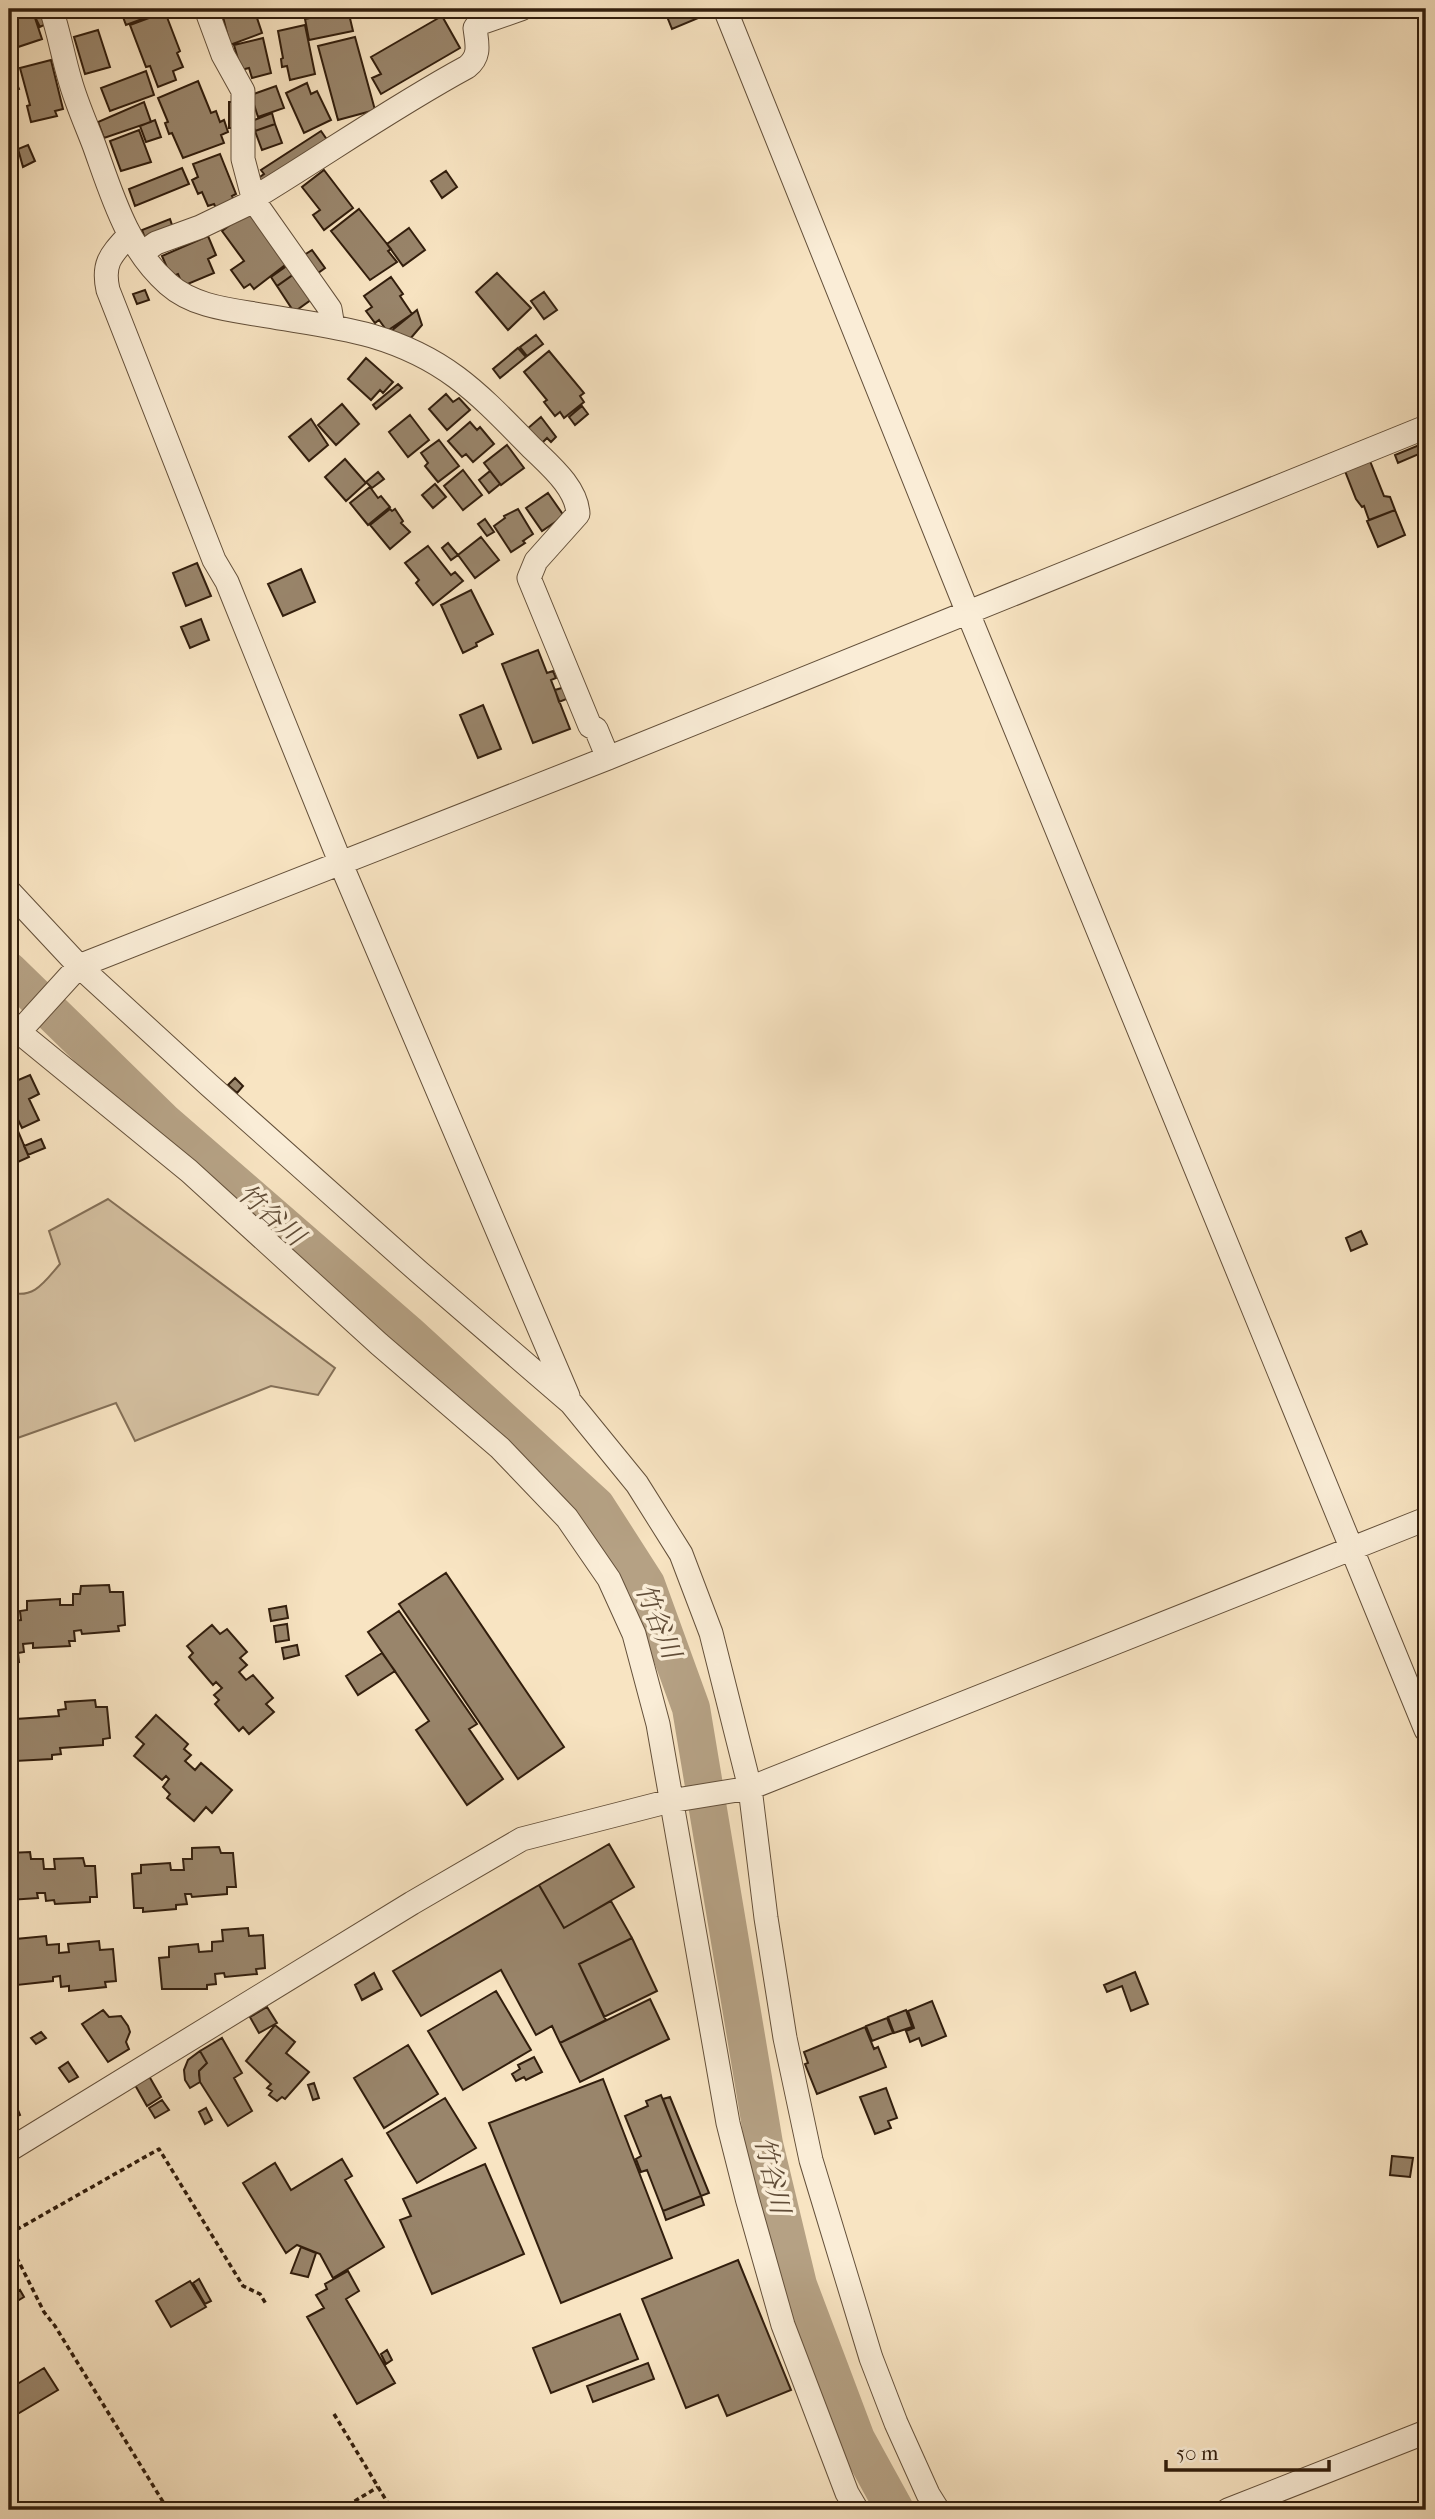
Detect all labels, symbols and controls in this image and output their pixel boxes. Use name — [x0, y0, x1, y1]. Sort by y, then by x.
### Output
water label: 竹谷川 — [231, 1178, 313, 1254]
water label: 竹谷川 — [629, 1579, 688, 1666]
water label: 竹谷川 — [748, 2134, 797, 2219]
scale bar — [1166, 2428, 1328, 2472]
text: 50 m — [1176, 2441, 1219, 2465]

